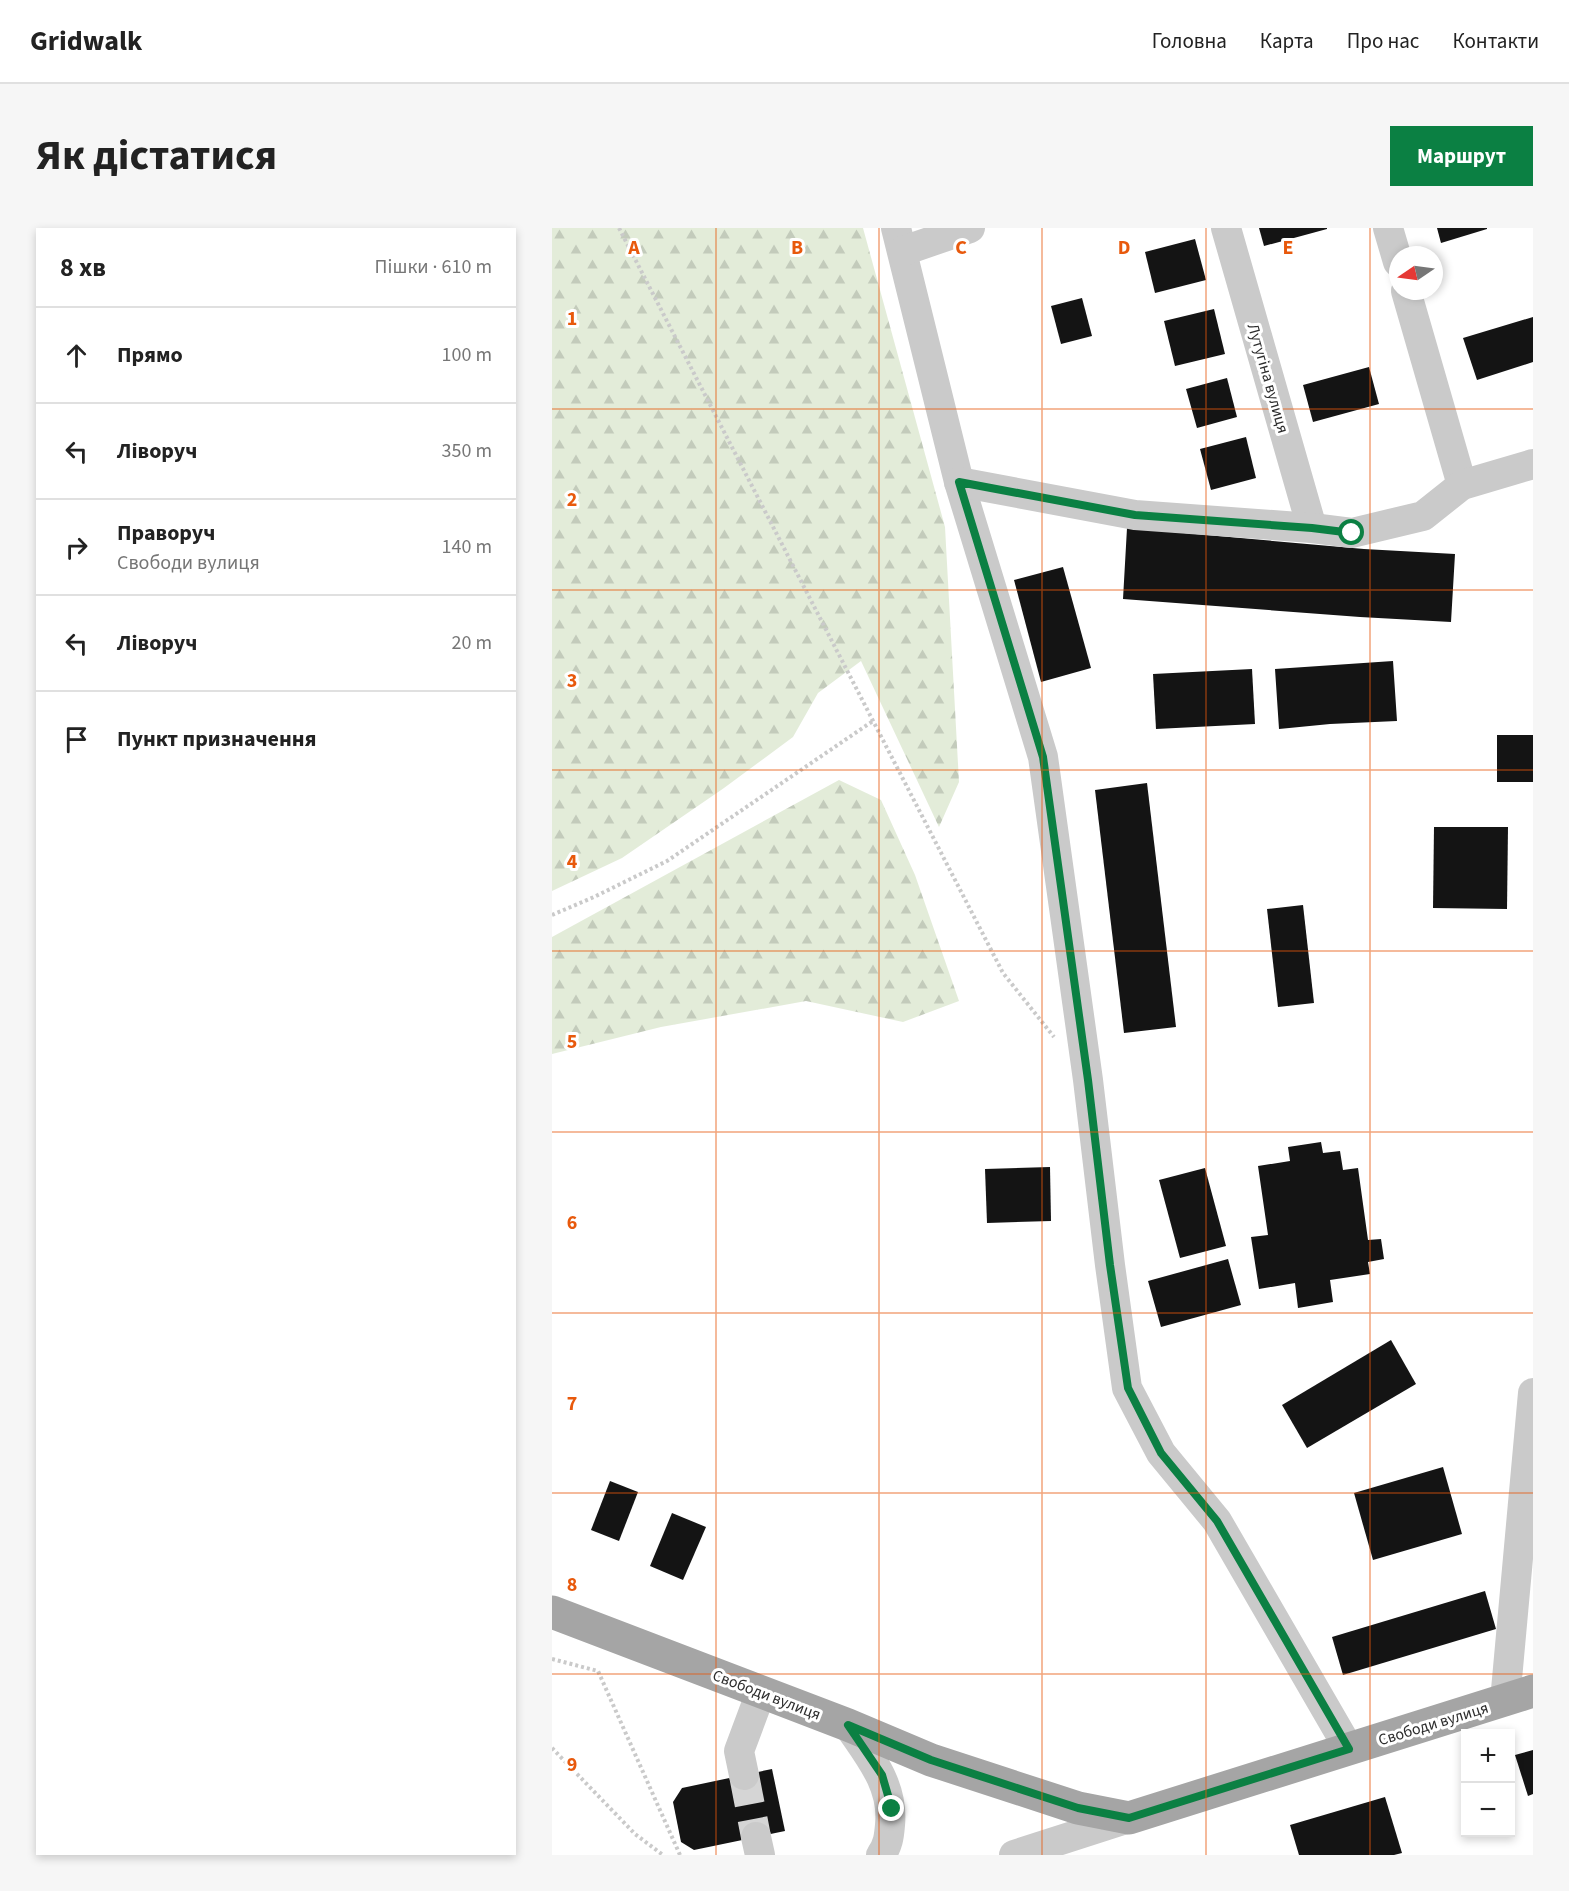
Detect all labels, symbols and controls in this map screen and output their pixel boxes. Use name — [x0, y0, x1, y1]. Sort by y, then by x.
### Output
text: Gridwalk — [30, 21, 142, 61]
text: Головна — [1152, 26, 1227, 56]
text: Карта — [1260, 26, 1314, 56]
text: Про нас — [1347, 26, 1419, 56]
text: Контакти — [1452, 26, 1539, 56]
text: Як дістатися — [36, 126, 277, 186]
button: Маршрут — [1390, 126, 1533, 186]
text: A — [627, 234, 640, 262]
text: B — [791, 234, 803, 262]
text: C — [955, 234, 967, 262]
text: D — [1118, 234, 1130, 262]
text: E — [1283, 234, 1293, 262]
north arrow — [1389, 246, 1443, 300]
text: 8 хв — [60, 249, 106, 286]
text: Пішки · 610 m — [375, 253, 492, 281]
text: 1 — [567, 305, 577, 333]
street label: Лутугіна вулиця — [1242, 321, 1294, 436]
icon: ahead — [60, 339, 93, 372]
text: Прямо — [117, 339, 183, 371]
text: 100 m — [442, 341, 492, 369]
icon: left — [60, 435, 93, 468]
text: Ліворуч — [117, 435, 197, 467]
text: 350 m — [442, 437, 492, 465]
text: 2 — [567, 486, 577, 514]
text: Праворуч — [117, 517, 215, 549]
route start — [1338, 519, 1364, 545]
icon: right — [60, 531, 93, 564]
text: 140 m — [442, 533, 492, 561]
text: Свободи вулиця — [117, 549, 260, 577]
icon: left — [60, 627, 93, 660]
text: Ліворуч — [117, 627, 197, 659]
text: 20 m — [452, 629, 492, 657]
text: 3 — [567, 667, 577, 695]
icon: arrive — [60, 723, 93, 756]
text: Пункт призначення — [117, 723, 317, 755]
text: 4 — [567, 848, 578, 876]
text: 5 — [567, 1028, 577, 1056]
text: 6 — [567, 1209, 577, 1237]
text: 7 — [567, 1390, 577, 1418]
text: 8 — [567, 1571, 577, 1599]
street label: Свободи вулиця — [709, 1664, 824, 1726]
street label: Свободи вулиця — [1375, 1697, 1491, 1751]
map controls — [1461, 1729, 1515, 1837]
button: + — [1461, 1729, 1515, 1783]
text: 9 — [567, 1751, 577, 1779]
button: − — [1461, 1783, 1515, 1837]
route end — [878, 1795, 904, 1821]

